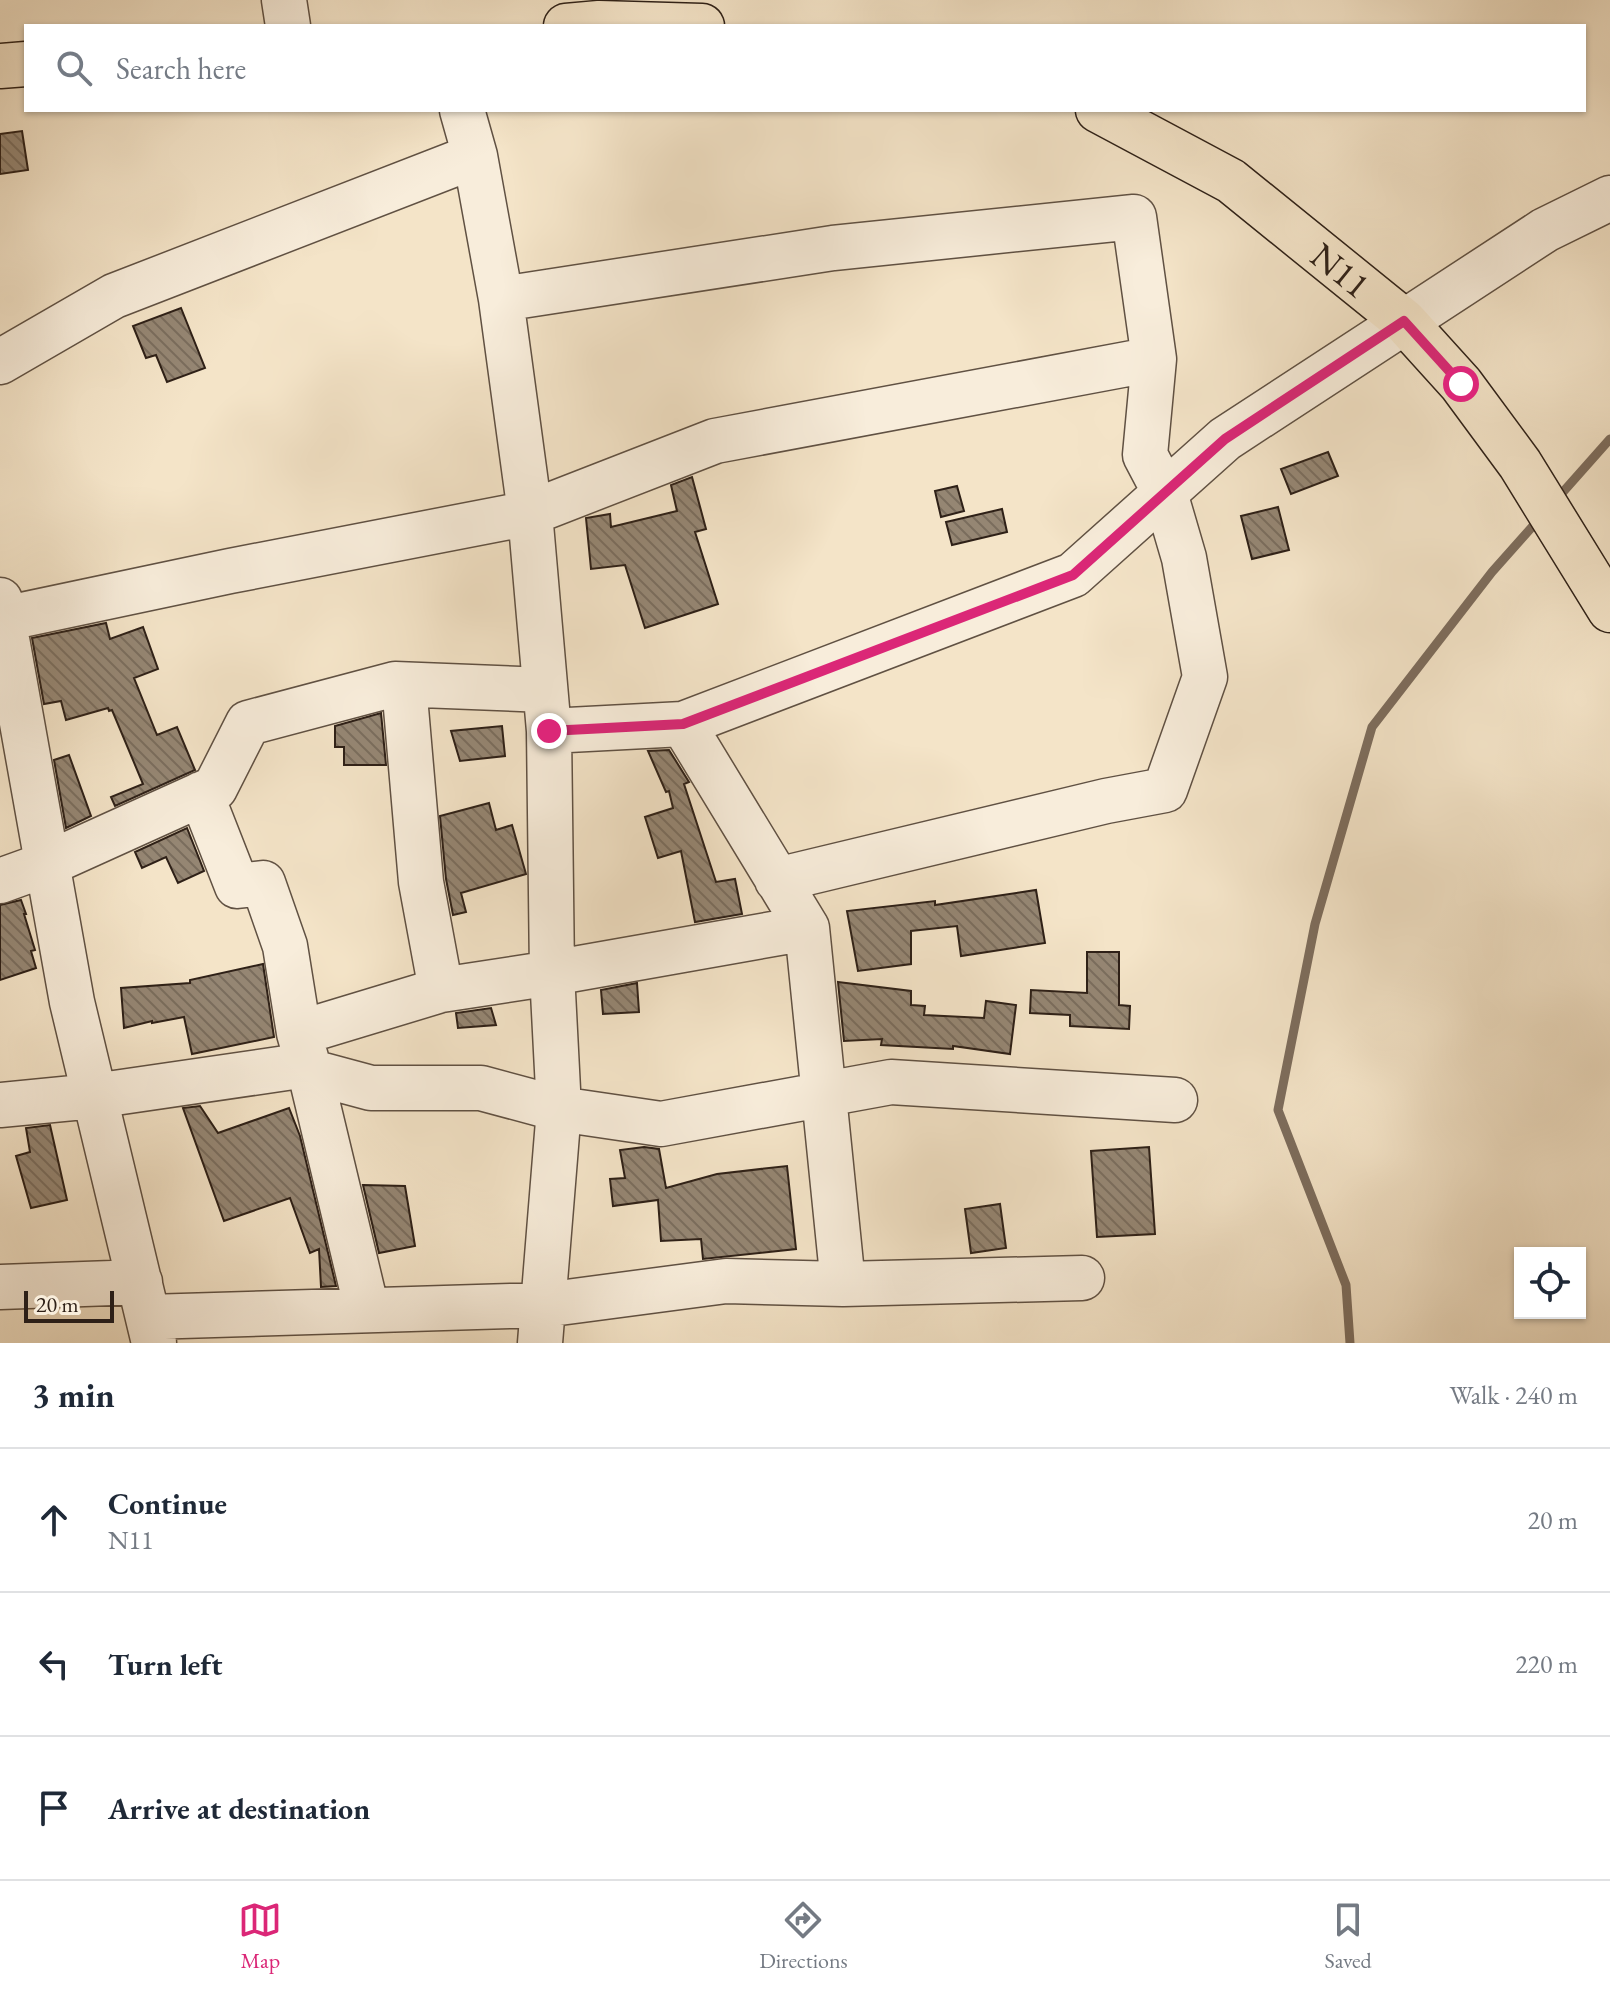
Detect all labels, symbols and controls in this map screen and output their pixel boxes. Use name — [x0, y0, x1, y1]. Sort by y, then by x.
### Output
search box — [24, 24, 1586, 112]
icon: search — [52, 46, 96, 90]
text: Search here — [116, 49, 246, 88]
street label: N11 — [1301, 232, 1380, 308]
route start — [1443, 366, 1479, 402]
route end — [531, 713, 567, 749]
map controls — [1514, 1247, 1586, 1319]
button: locate — [1514, 1247, 1586, 1319]
scale bar — [24, 1287, 114, 1323]
text: 20 m — [36, 1290, 79, 1319]
text: 3 min — [32, 1373, 115, 1417]
text: Walk · 240 m — [1450, 1378, 1578, 1412]
text: Continue — [108, 1484, 227, 1523]
icon: ahead — [32, 1498, 76, 1542]
text: 20 m — [1528, 1503, 1578, 1537]
text: N11 — [108, 1523, 154, 1557]
icon: left — [32, 1642, 76, 1686]
text: Turn left — [108, 1645, 222, 1684]
text: 220 m — [1515, 1647, 1578, 1681]
icon: arrive — [32, 1786, 76, 1830]
text: Arrive at destination — [108, 1789, 370, 1828]
tab: Map — [238, 1898, 282, 1975]
tab: Directions — [759, 1898, 848, 1975]
tab: Saved — [1324, 1898, 1372, 1975]

